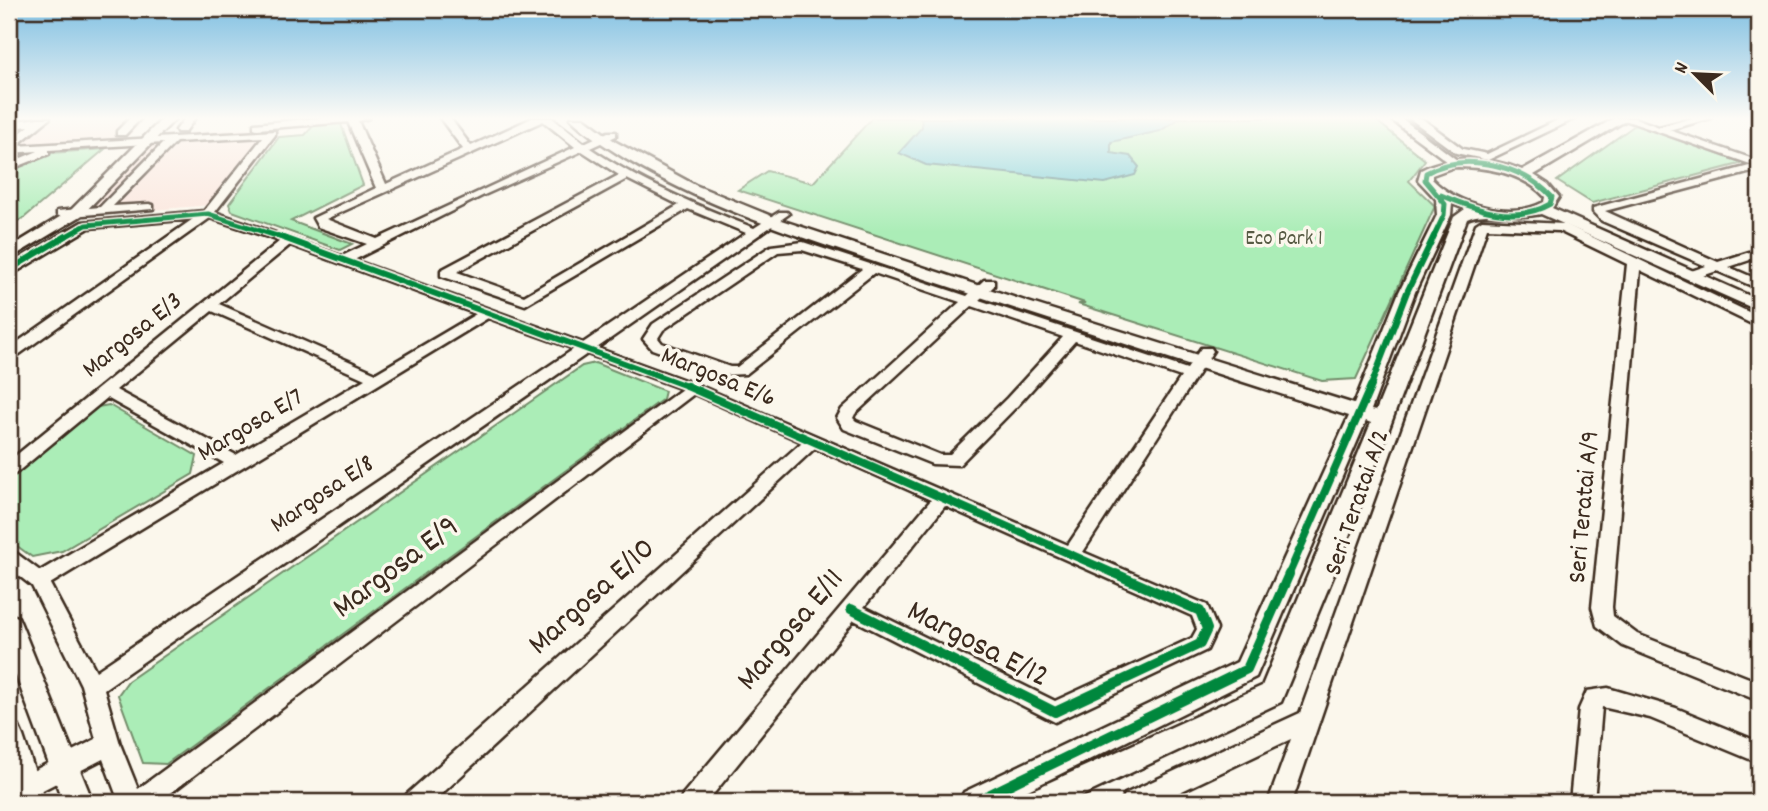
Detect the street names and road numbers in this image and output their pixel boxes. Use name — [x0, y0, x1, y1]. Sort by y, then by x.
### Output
street label: Margosa E/3 — [75, 284, 191, 388]
street label: Margosa E/6 — [655, 338, 781, 418]
street label: Margosa E/7 — [191, 380, 311, 472]
street label: Seri Teratai A/2 — [1316, 425, 1400, 581]
street label: Seri Teratai A/9 — [1560, 429, 1610, 585]
street label: Margosa E/8 — [263, 446, 383, 544]
street label: Margosa E/9 — [324, 506, 470, 632]
street label: Margosa E/10 — [519, 528, 667, 668]
street label: Margosa E/11 — [727, 560, 857, 702]
street label: Margosa E/12 — [898, 590, 1056, 702]

